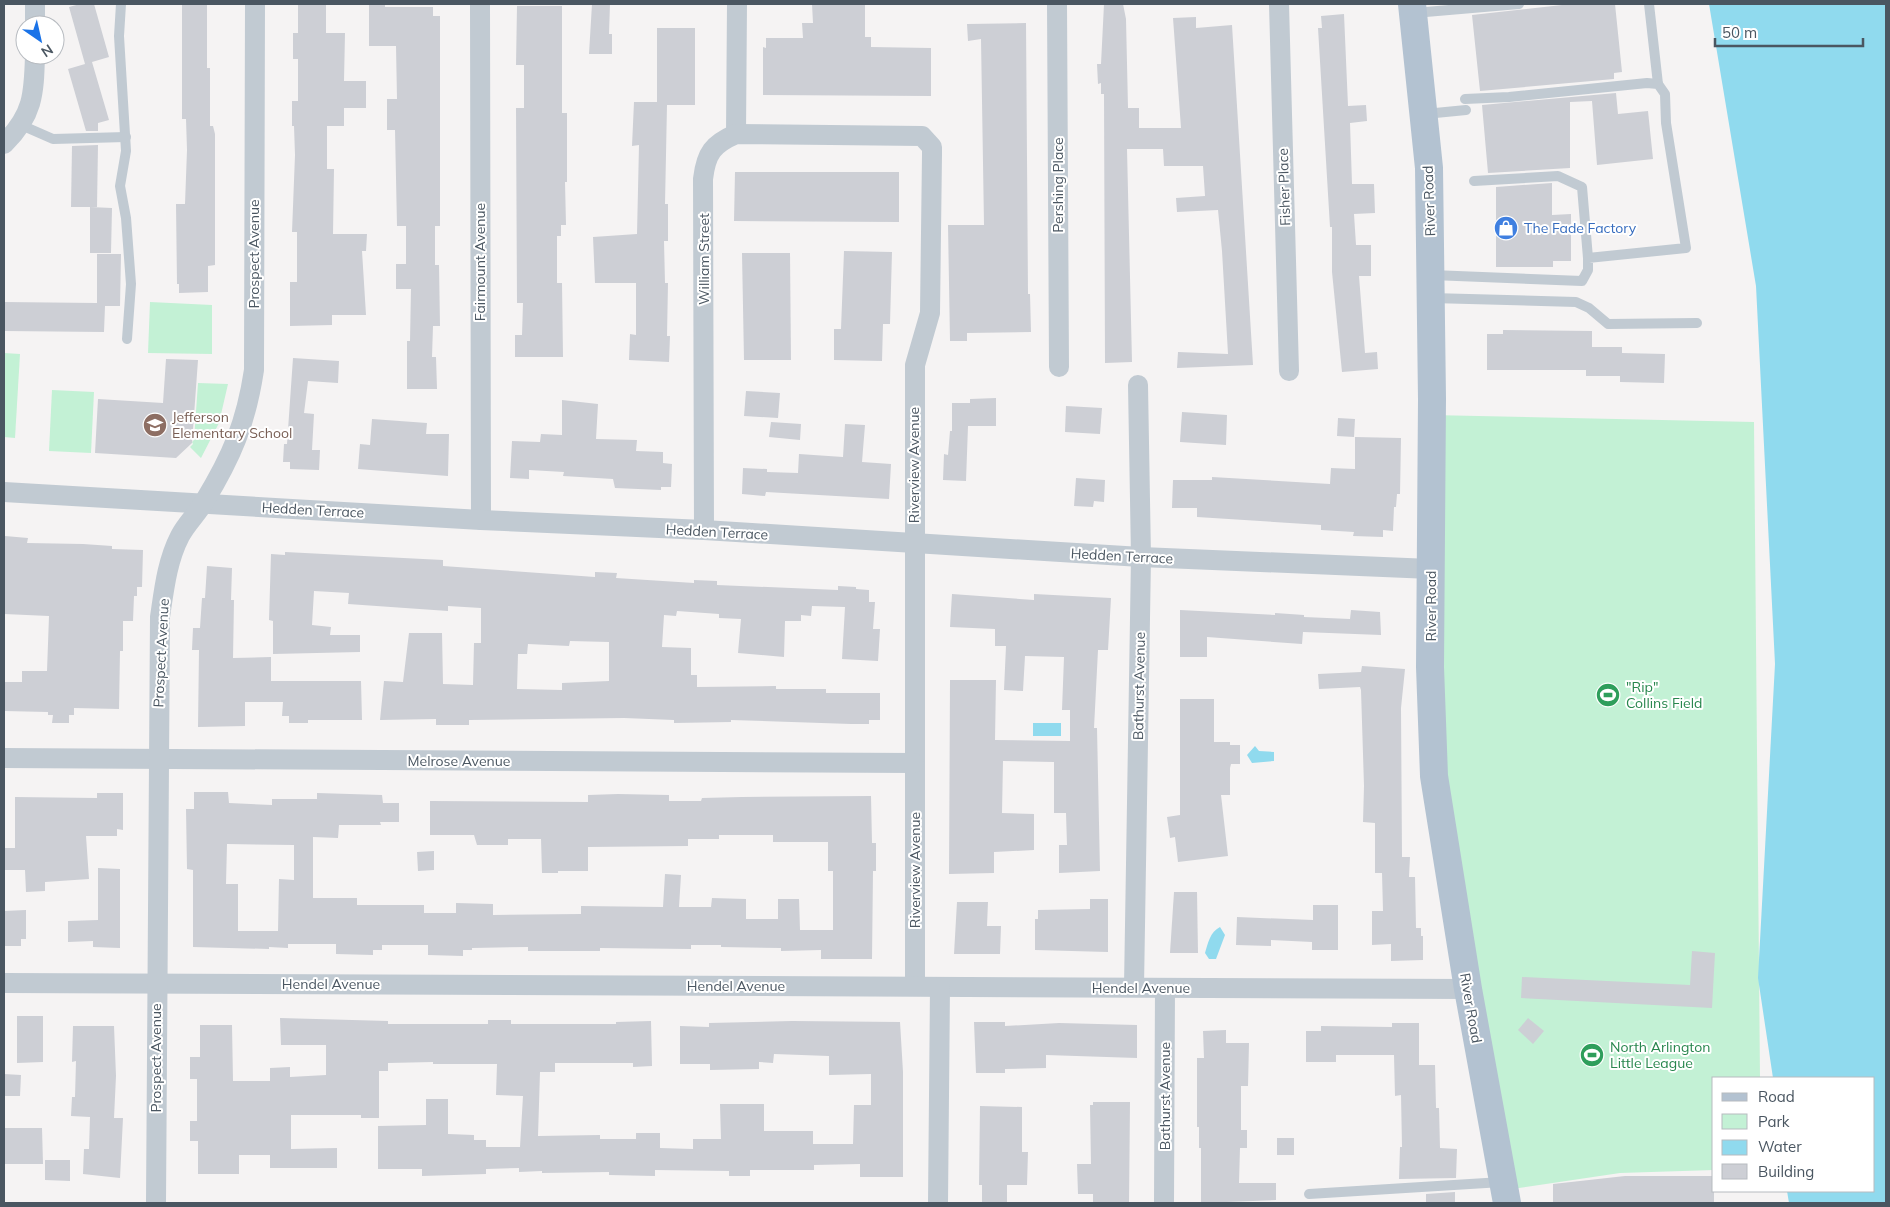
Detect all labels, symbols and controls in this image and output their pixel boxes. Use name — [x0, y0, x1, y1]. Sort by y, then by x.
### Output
north arrow — [15, 15, 65, 65]
scale bar — [1715, 15, 1862, 47]
text: 50 m — [1722, 23, 1757, 42]
text: N — [38, 40, 57, 61]
street label: Pershing Place — [1049, 137, 1067, 233]
street label: Fisher Place — [1274, 148, 1294, 226]
street label: River Road — [1419, 165, 1439, 237]
street label: Prospect Avenue — [245, 199, 263, 309]
street label: Fairmount Avenue — [471, 203, 489, 321]
street label: William Street — [695, 213, 713, 305]
shop icon: The Fade Factory — [1493, 215, 1519, 241]
place label: The Fade Factory — [1524, 219, 1637, 237]
street label: Riverview Avenue — [905, 407, 923, 523]
place label: Jefferson Elementary School — [172, 408, 292, 442]
school or university icon: Jefferson Elementary School — [142, 412, 168, 438]
street label: Hedden Terrace — [261, 498, 365, 522]
street label: Hedden Terrace — [665, 520, 769, 544]
street label: Hedden Terrace — [1070, 544, 1174, 568]
street label: River Road — [1422, 570, 1440, 642]
street label: Prospect Avenue — [149, 598, 173, 708]
street label: Bathurst Avenue — [1129, 632, 1149, 740]
place label: "Rip" Collins Field — [1626, 678, 1702, 712]
sports icon: "Rip" Collins Field — [1595, 682, 1621, 708]
street label: Melrose Avenue — [408, 752, 510, 770]
street label: Riverview Avenue — [906, 812, 924, 928]
street label: River Road — [1456, 971, 1486, 1045]
street label: Hendel Avenue — [282, 975, 380, 993]
street label: Hendel Avenue — [687, 977, 785, 995]
street label: Hendel Avenue — [1092, 979, 1190, 997]
street label: Prospect Avenue — [147, 1003, 165, 1113]
place label: North Arlington Little League — [1610, 1038, 1710, 1072]
street label: Bathurst Avenue — [1156, 1042, 1174, 1150]
sports icon: North Arlington Little League — [1579, 1042, 1605, 1068]
legend — [1712, 1077, 1875, 1192]
text: Road — [1758, 1087, 1795, 1106]
text: Park — [1758, 1112, 1790, 1131]
text: Water — [1758, 1137, 1802, 1156]
text: Building — [1758, 1162, 1814, 1181]

